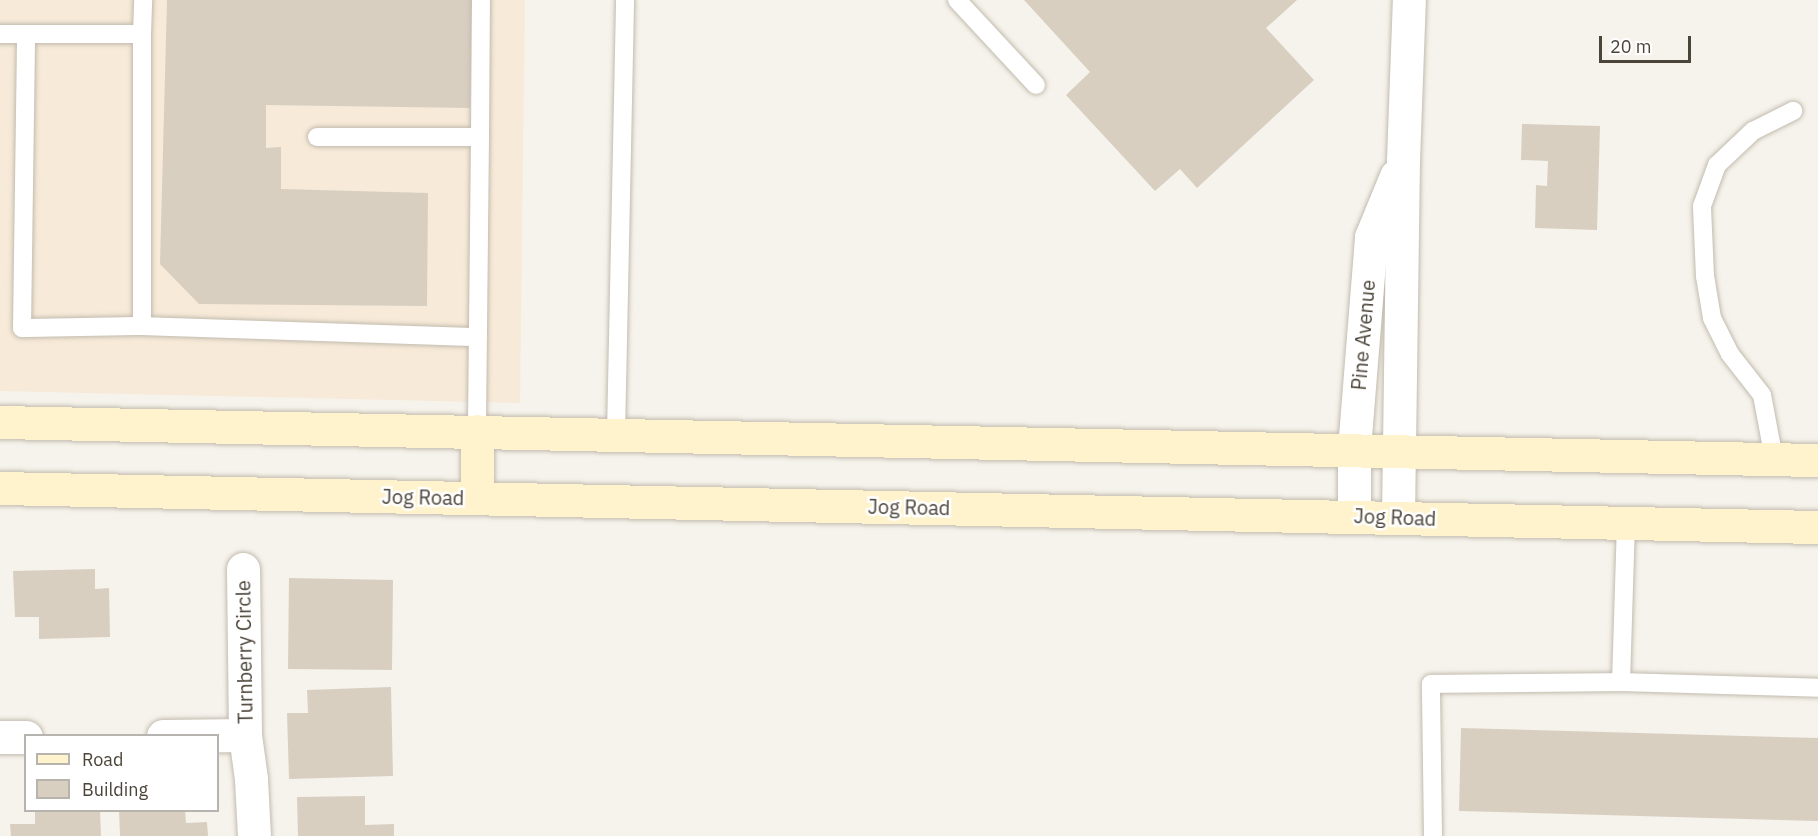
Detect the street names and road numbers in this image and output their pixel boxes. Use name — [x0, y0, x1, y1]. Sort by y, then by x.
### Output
street label: Pine Avenue — [1346, 279, 1380, 391]
street label: Jog Road — [381, 484, 465, 510]
street label: Jog Road — [867, 494, 951, 520]
street label: Jog Road — [1353, 504, 1437, 530]
street label: Turnberry Circle — [231, 580, 257, 724]

